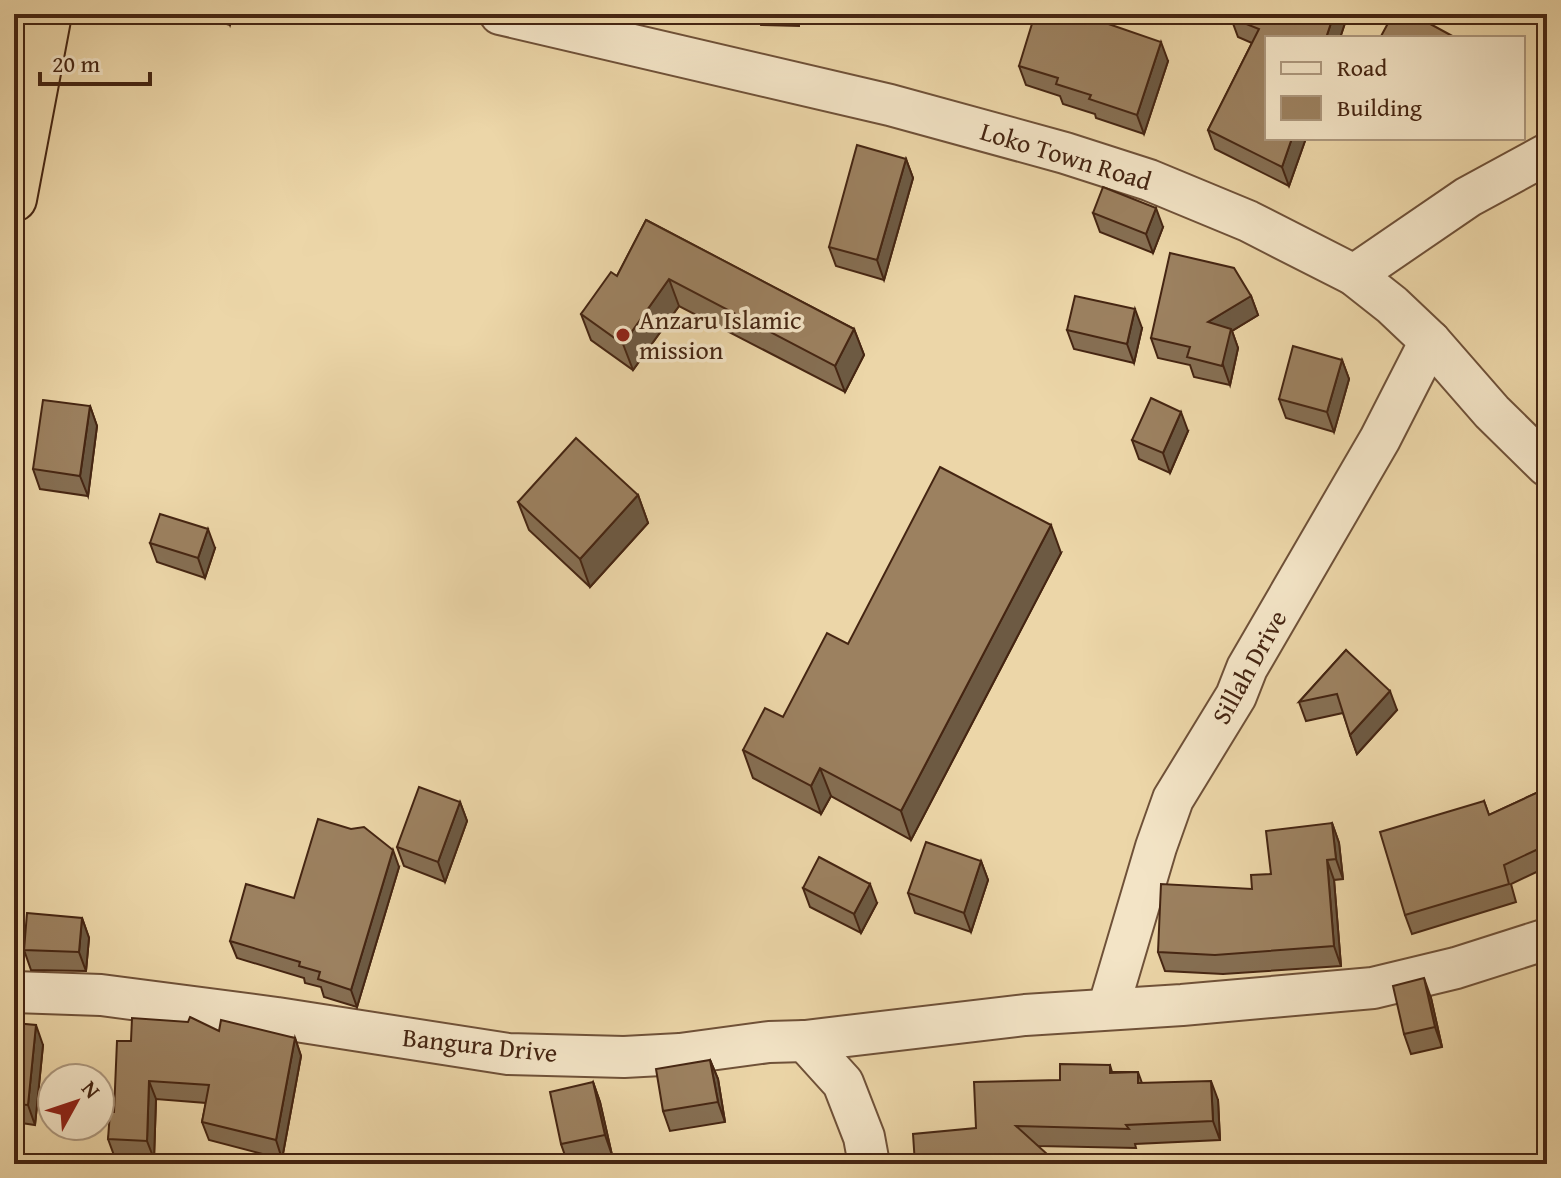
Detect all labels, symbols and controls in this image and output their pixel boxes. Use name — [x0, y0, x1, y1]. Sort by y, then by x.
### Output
scale bar — [40, 36, 150, 86]
legend — [1265, 36, 1525, 140]
text: 20 m — [52, 46, 100, 81]
text: Road — [1337, 50, 1387, 85]
text: Building — [1337, 90, 1422, 125]
street label: Loko Town Road — [976, 111, 1157, 200]
place label: Anzaru Islamic mission — [639, 300, 802, 369]
marker: Anzaru Islamic mission — [614, 326, 632, 344]
street label: Sillah Drive — [1201, 602, 1296, 731]
street label: Bangura Drive — [401, 1017, 559, 1072]
north arrow — [36, 1062, 116, 1142]
text: N — [74, 1073, 108, 1105]

